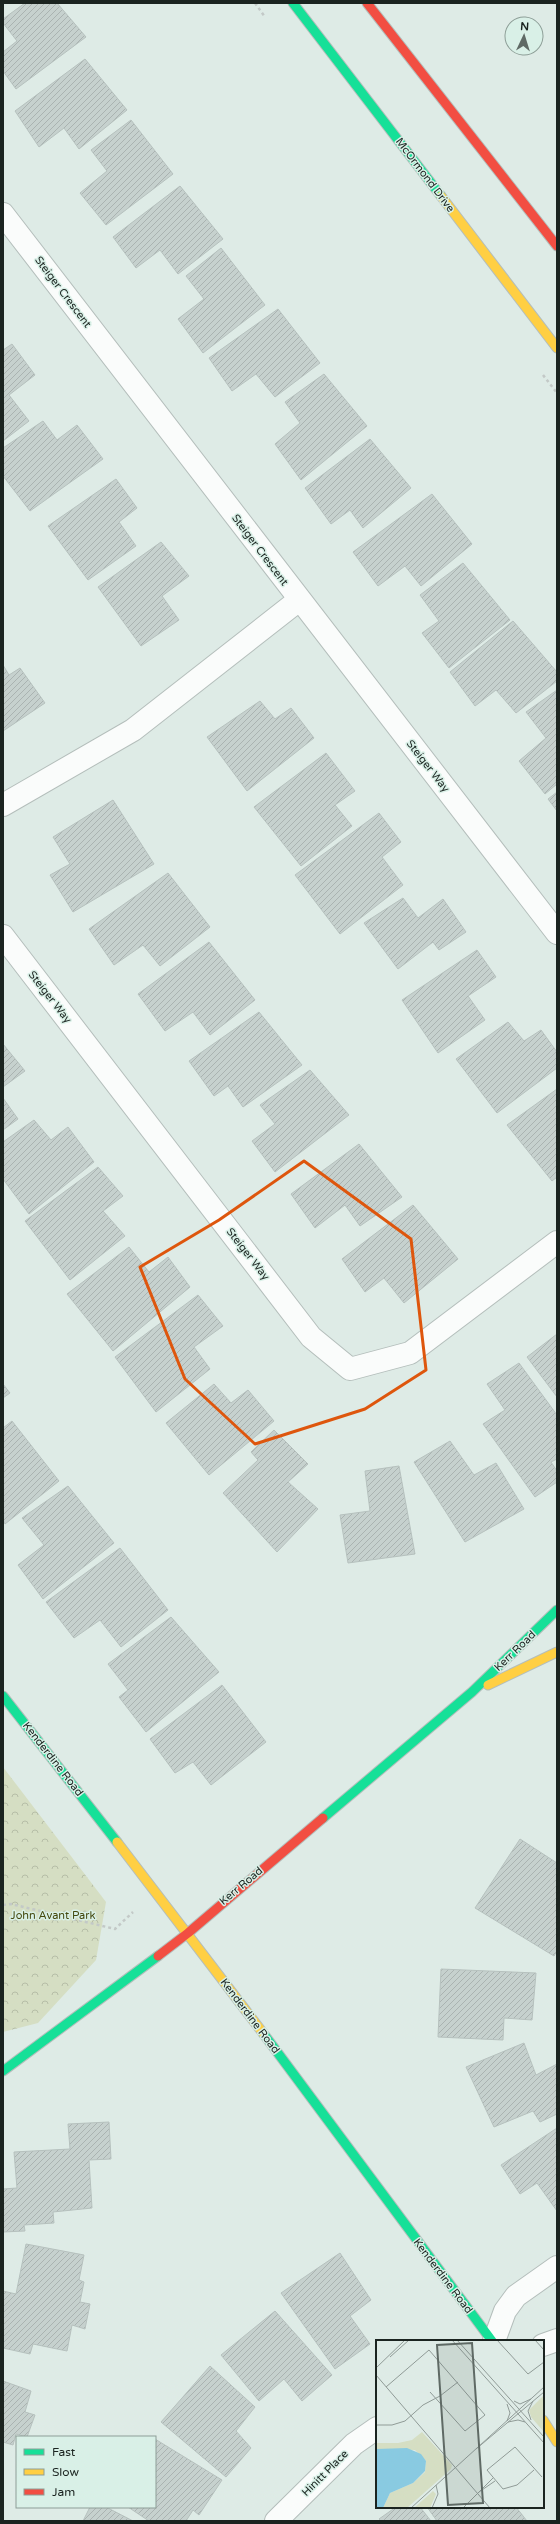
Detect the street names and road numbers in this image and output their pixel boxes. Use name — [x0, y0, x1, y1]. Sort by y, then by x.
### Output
street label: McOrmond Drive — [393, 135, 457, 215]
street label: Steiger Crescent — [32, 254, 94, 330]
street label: Steiger Crescent — [229, 512, 291, 588]
street label: Steiger Way — [404, 737, 452, 795]
street label: Steiger Way — [26, 968, 74, 1026]
street label: Steiger Way — [224, 1225, 272, 1283]
street label: Kerr Road — [492, 1628, 538, 1674]
street label: Kenderdine Road — [20, 1719, 86, 1799]
street label: Kerr Road — [217, 1864, 265, 1908]
street label: Kenderdine Road — [218, 1976, 282, 2056]
street label: Kenderdine Road — [411, 2236, 475, 2316]
street label: Hinitt Place — [299, 2447, 351, 2499]

